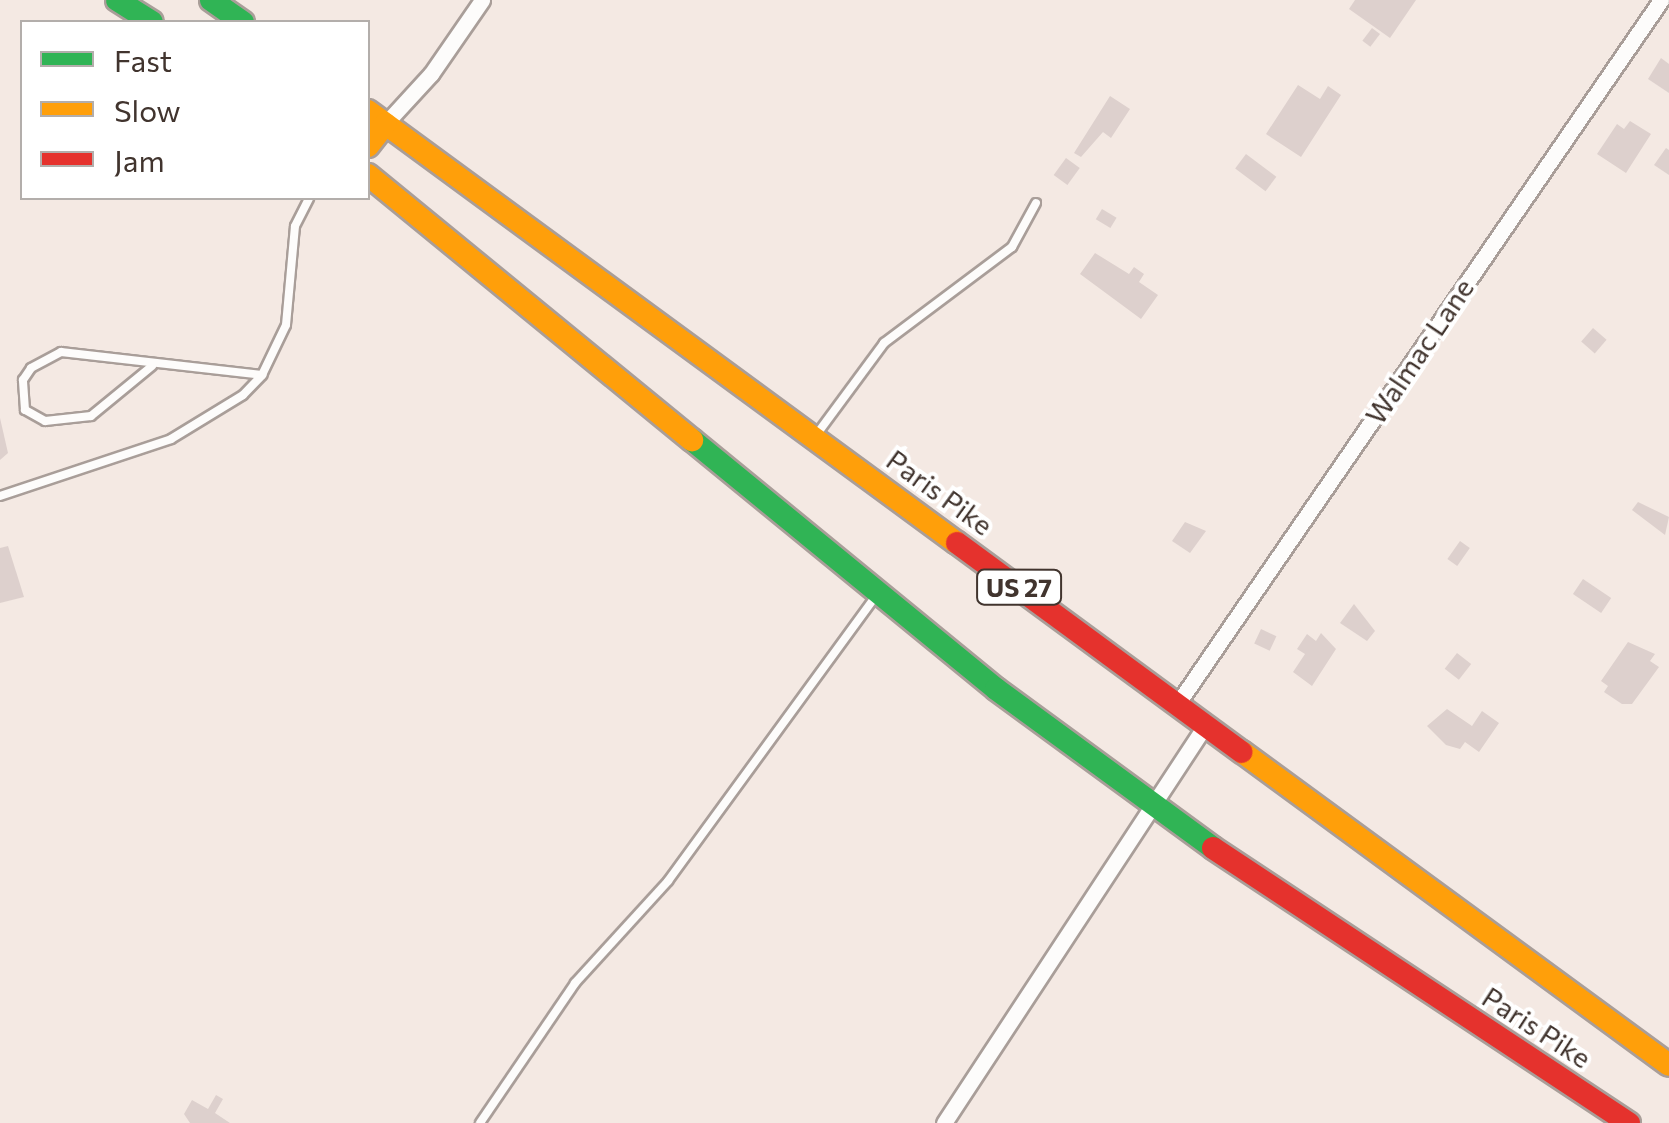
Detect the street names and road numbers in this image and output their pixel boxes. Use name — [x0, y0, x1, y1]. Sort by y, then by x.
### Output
street label: Walmac Lane — [1358, 272, 1480, 430]
street label: Paris Pike — [880, 442, 1000, 542]
road number: US 27 — [974, 567, 1064, 607]
street label: Paris Pike — [1476, 979, 1598, 1075]

